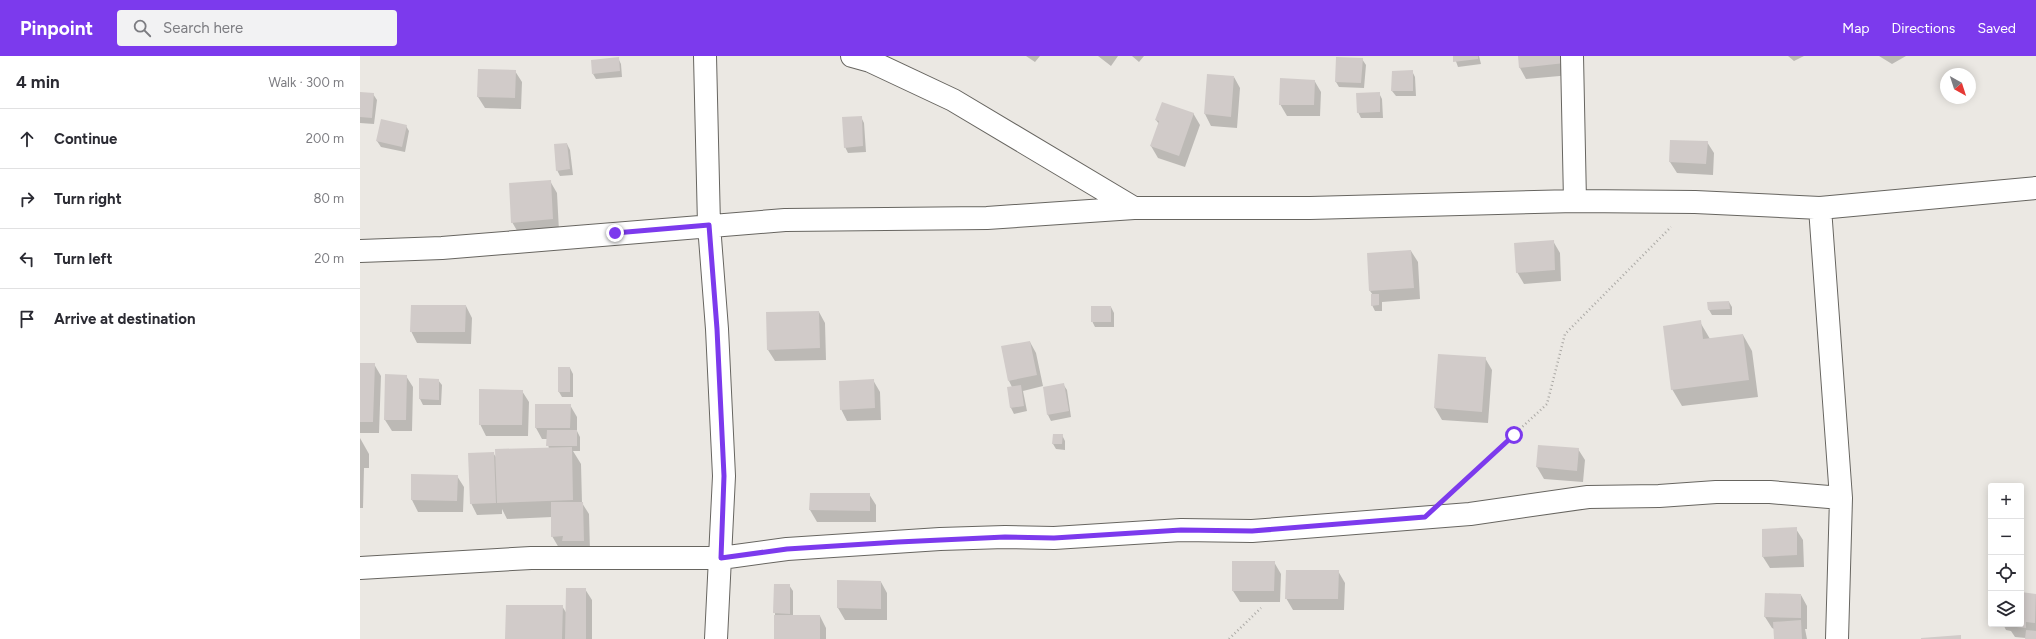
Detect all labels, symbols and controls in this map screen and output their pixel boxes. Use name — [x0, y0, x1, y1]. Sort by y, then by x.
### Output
search box — [117, 10, 397, 46]
text: Pinpoint — [20, 17, 93, 40]
icon: search — [131, 17, 153, 39]
text: Search here — [163, 19, 243, 37]
text: Map — [1842, 20, 1870, 37]
text: Directions — [1892, 20, 1955, 37]
text: Saved — [1977, 20, 2016, 37]
north arrow — [1940, 68, 1976, 104]
text: 4 min — [16, 72, 60, 92]
text: Walk · 300 m — [269, 75, 344, 90]
icon: ahead — [16, 128, 38, 150]
text: Continue — [54, 130, 117, 148]
text: 200 m — [306, 131, 344, 146]
icon: right — [16, 188, 38, 210]
text: Turn right — [54, 190, 122, 208]
text: 80 m — [313, 191, 344, 206]
route end — [606, 224, 624, 242]
icon: left — [16, 248, 38, 270]
text: Turn left — [54, 250, 112, 268]
text: 20 m — [314, 251, 344, 266]
icon: arrive — [16, 308, 38, 330]
text: Arrive at destination — [54, 310, 195, 328]
route start — [1505, 426, 1523, 444]
map controls — [1988, 483, 2024, 627]
button: + — [1988, 483, 2024, 519]
button: − — [1988, 519, 2024, 555]
button: locate — [1988, 555, 2024, 591]
button: layers — [1988, 591, 2024, 627]

